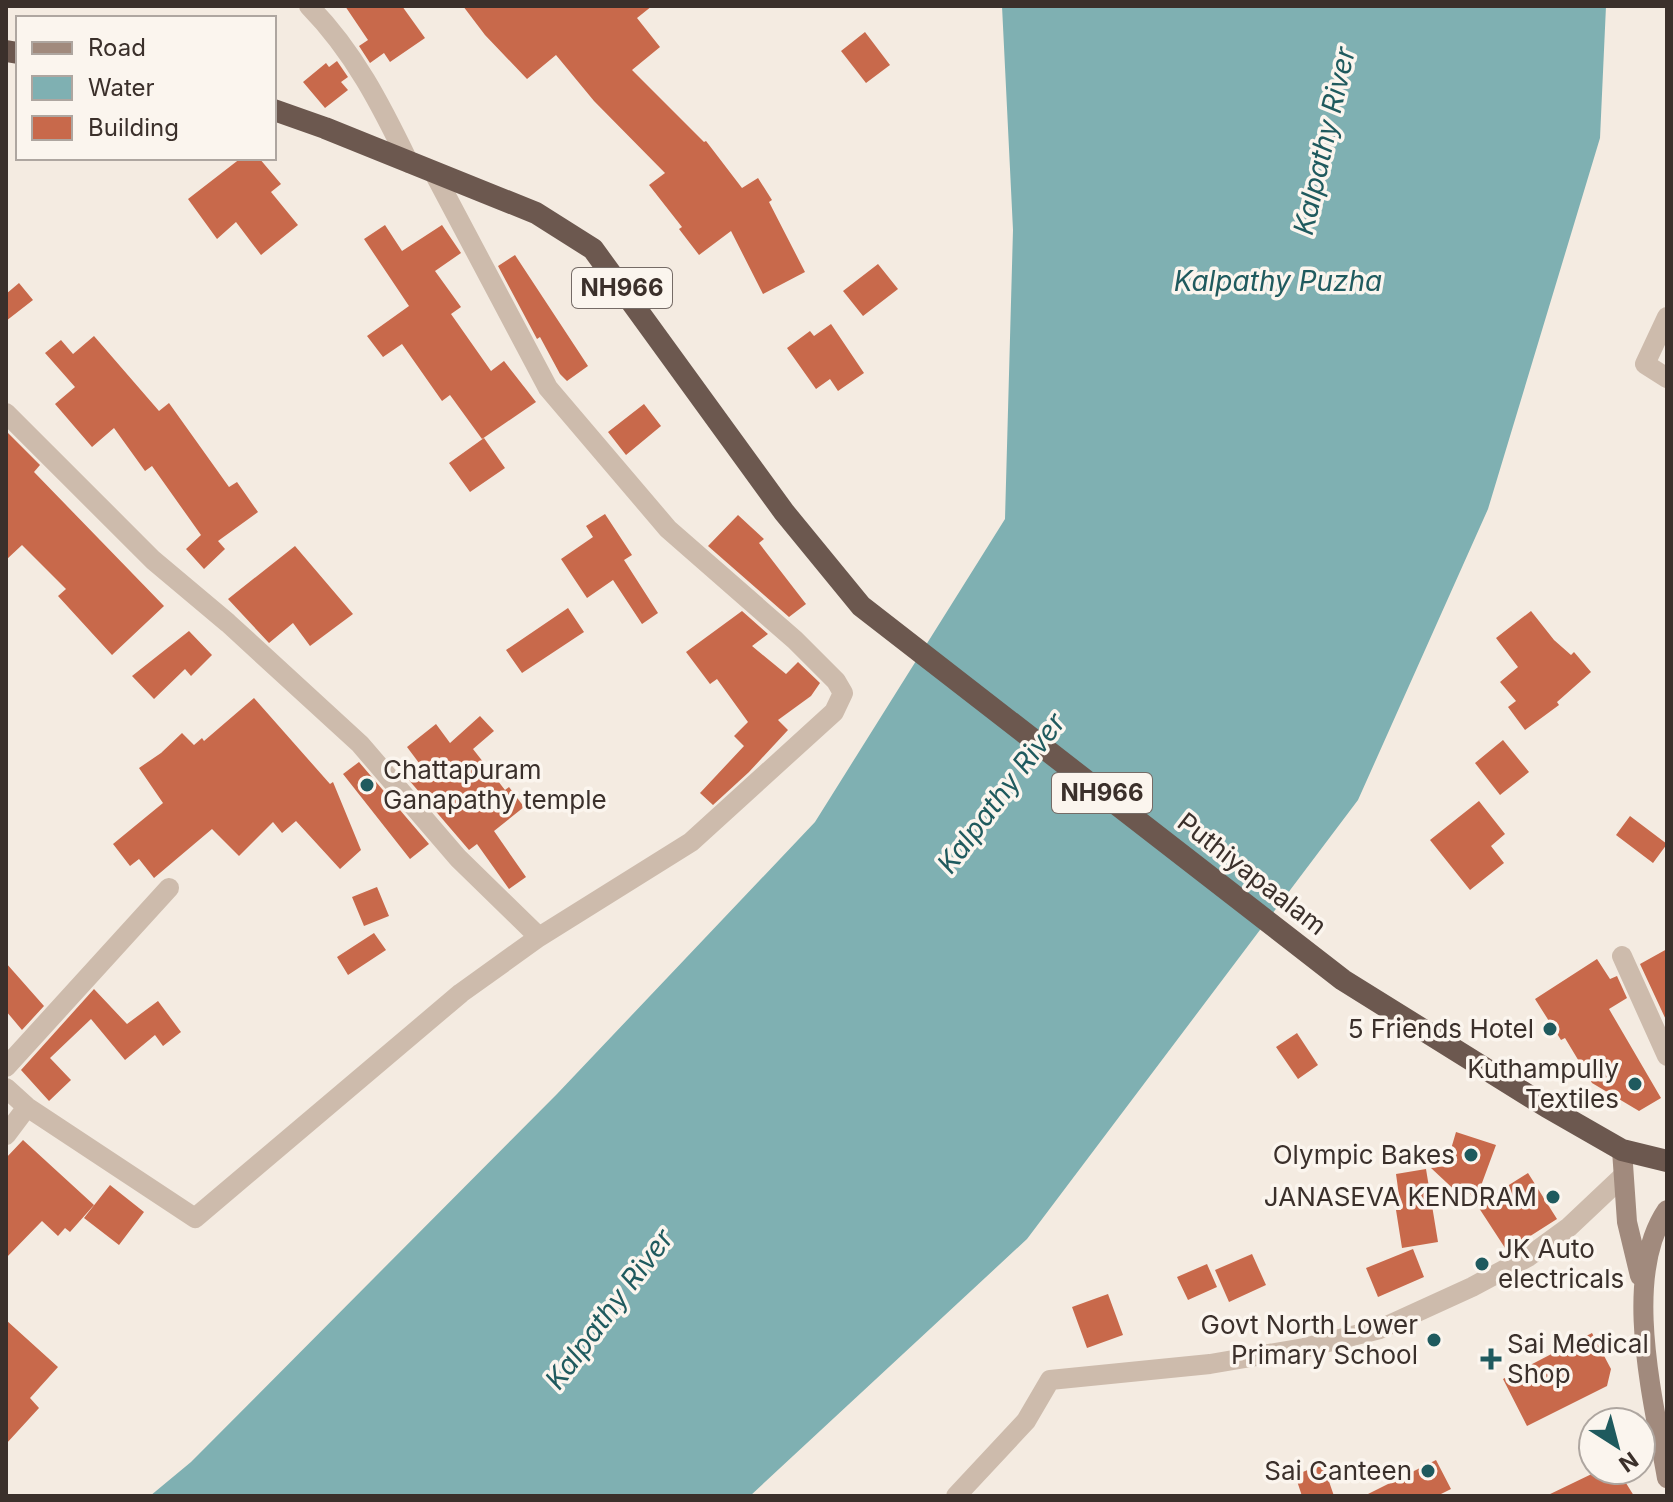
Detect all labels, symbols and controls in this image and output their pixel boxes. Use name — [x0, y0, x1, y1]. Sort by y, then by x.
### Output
legend — [16, 16, 276, 160]
text: Road — [88, 33, 146, 62]
water label: Kalpathy River — [1286, 42, 1362, 238]
text: Water — [88, 73, 155, 102]
text: Building — [88, 113, 179, 142]
water label: Kalpathy Puzha — [1174, 264, 1382, 298]
road number: NH966 — [572, 268, 672, 308]
water label: Kalpathy River — [930, 705, 1073, 880]
place label: Chattapuram Ganapathy temple — [383, 754, 607, 815]
road number: NH966 — [1052, 773, 1152, 813]
marker: Chattapuram Ganapathy temple — [358, 776, 376, 794]
street label: Puthiyapaalam — [1172, 806, 1333, 941]
place label: 5 Friends Hotel — [1348, 1013, 1534, 1044]
marker: 5 Friends Hotel — [1541, 1020, 1559, 1038]
place label: Kuthampully Textiles — [1467, 1053, 1619, 1114]
marker: Kuthampully Textiles — [1626, 1075, 1644, 1093]
place label: Olympic Bakes — [1273, 1139, 1455, 1170]
marker: Olympic Bakes — [1462, 1146, 1480, 1164]
place label: JANASEVA KENDRAM — [1264, 1181, 1537, 1212]
marker: JANASEVA KENDRAM — [1544, 1188, 1562, 1206]
water label: Kalpathy River — [538, 1221, 681, 1396]
place label: JK Auto electricals — [1498, 1233, 1624, 1294]
marker: JK Auto electricals — [1473, 1255, 1491, 1273]
place label: Govt North Lower Primary School — [1201, 1309, 1418, 1370]
place label: Sai Medical Shop — [1507, 1328, 1649, 1389]
marker: Govt North Lower Primary School — [1425, 1331, 1443, 1349]
marker: Sai Medical Shop — [1482, 1350, 1500, 1368]
north arrow — [1577, 1406, 1657, 1486]
text: N — [1614, 1447, 1643, 1478]
place label: Sai Canteen — [1264, 1455, 1412, 1486]
marker: Sai Canteen — [1419, 1462, 1437, 1480]

